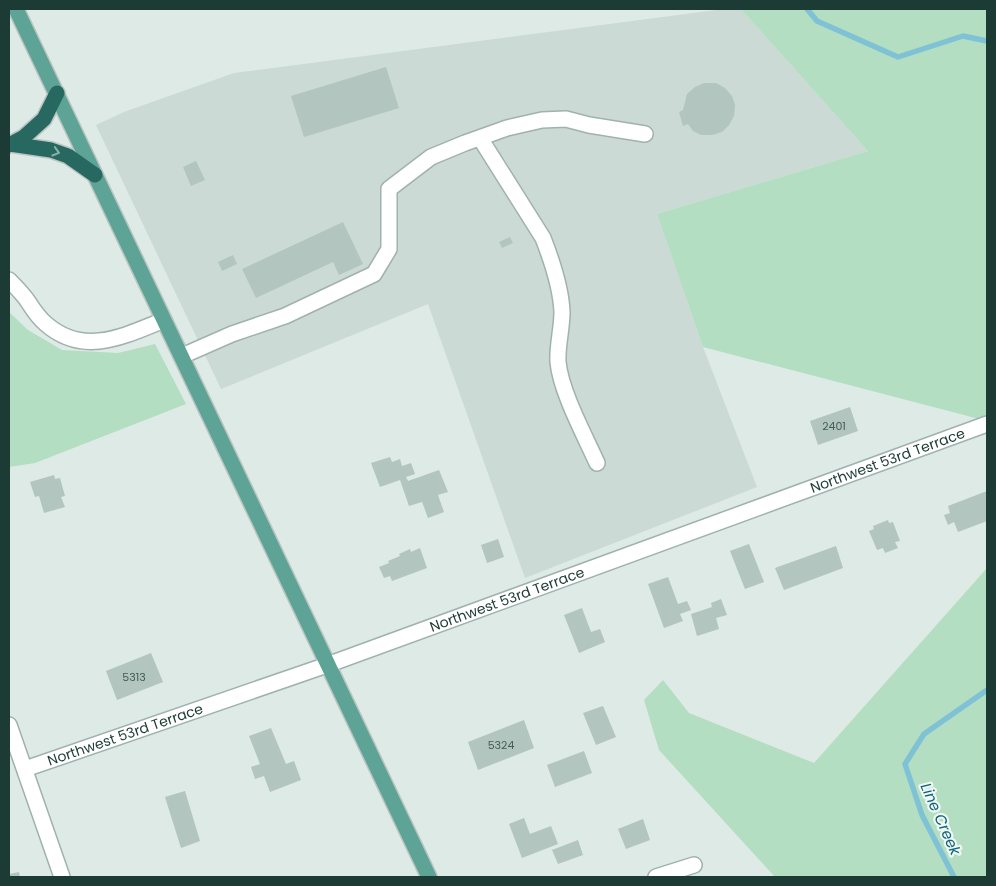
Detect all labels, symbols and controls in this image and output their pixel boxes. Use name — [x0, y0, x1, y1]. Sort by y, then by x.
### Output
one-way arrow — [51, 146, 59, 156]
house number: 2401 — [822, 418, 846, 434]
street label: Northwest 53rd Terrace — [807, 423, 968, 498]
street label: Northwest 53rd Terrace — [427, 562, 587, 637]
house number: 5313 — [122, 669, 146, 685]
street label: Northwest 53rd Terrace — [45, 698, 206, 771]
house number: 5324 — [488, 737, 514, 753]
water label: Line Creek — [916, 780, 967, 860]

